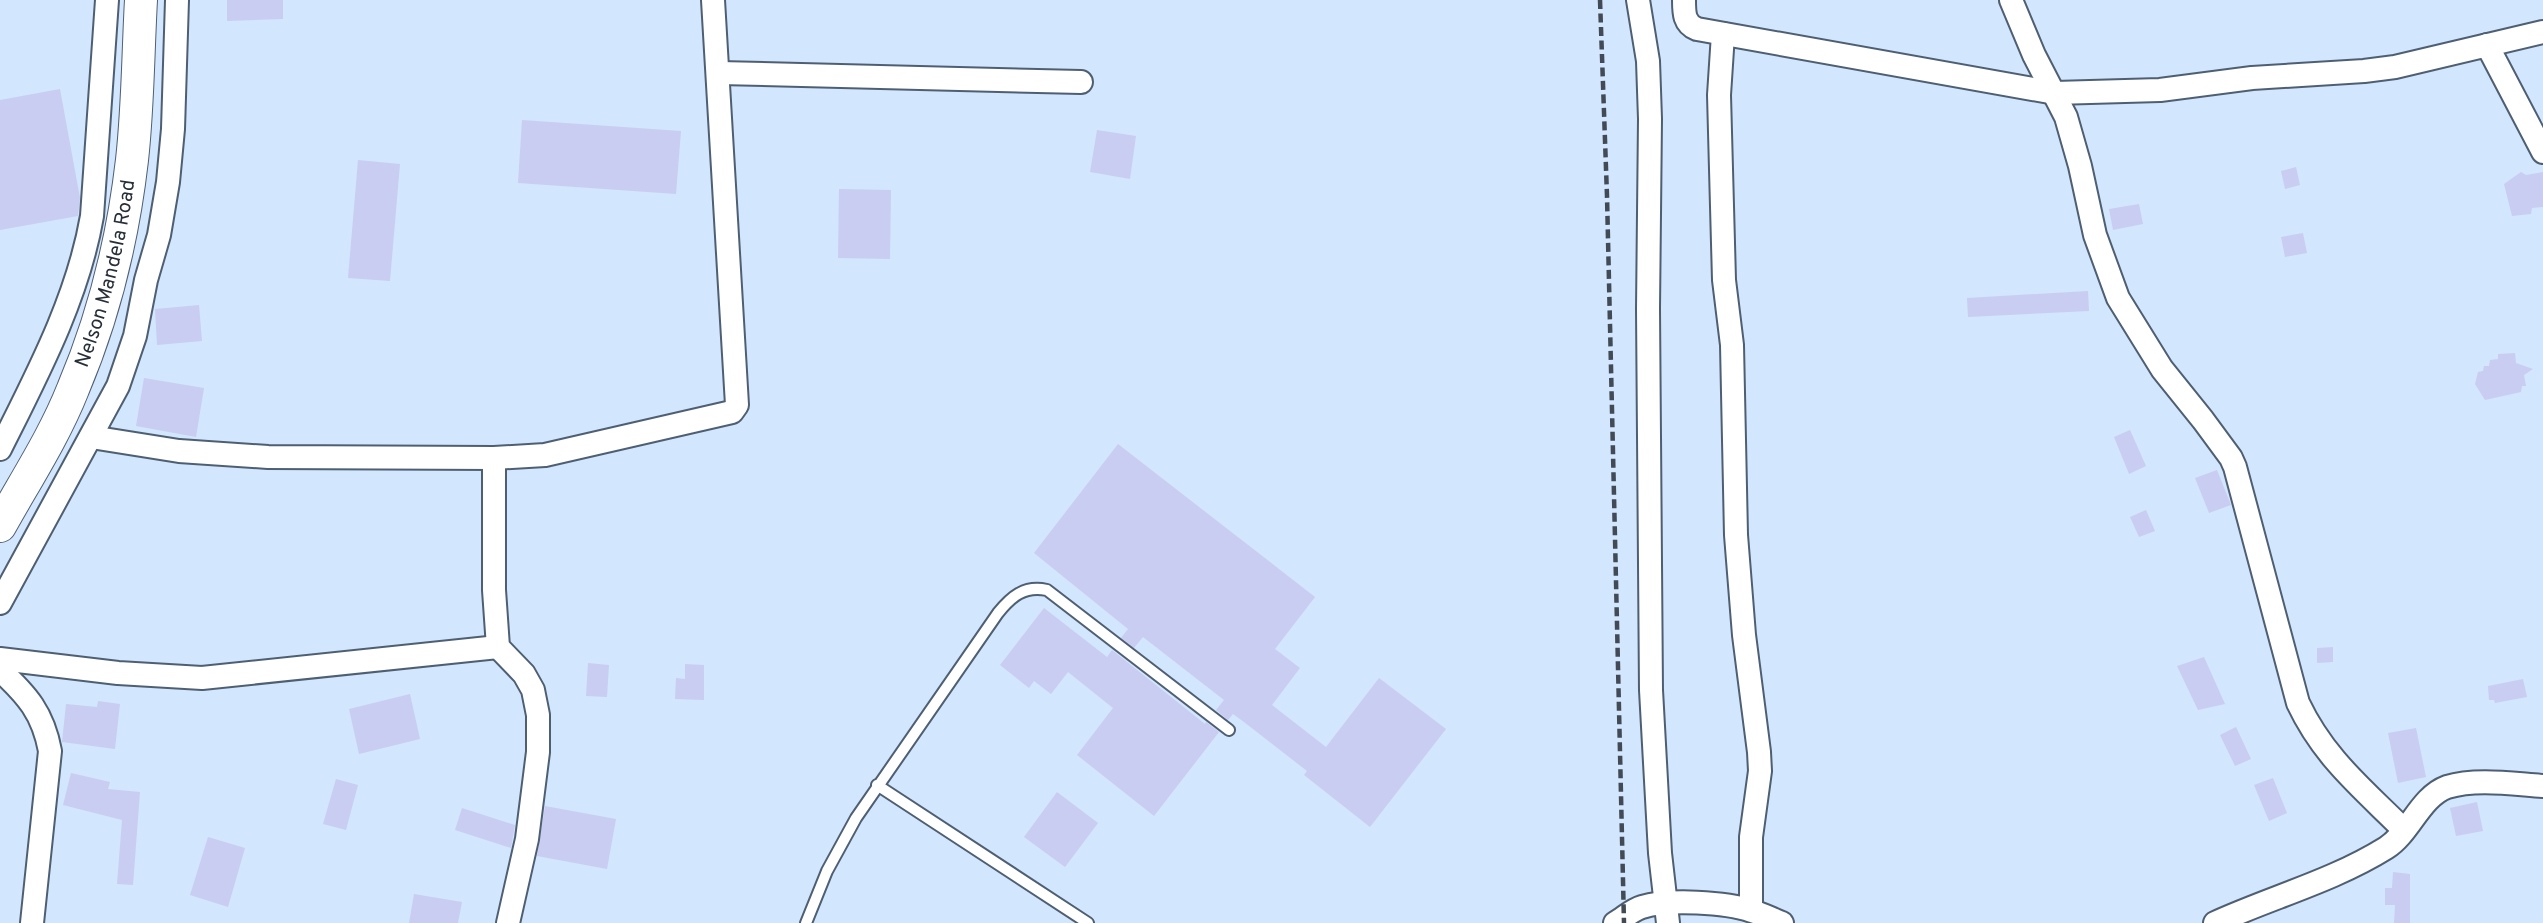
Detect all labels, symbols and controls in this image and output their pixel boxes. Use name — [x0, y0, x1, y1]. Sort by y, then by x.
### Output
street label: Nelson Mandela Road — [70, 178, 142, 371]

